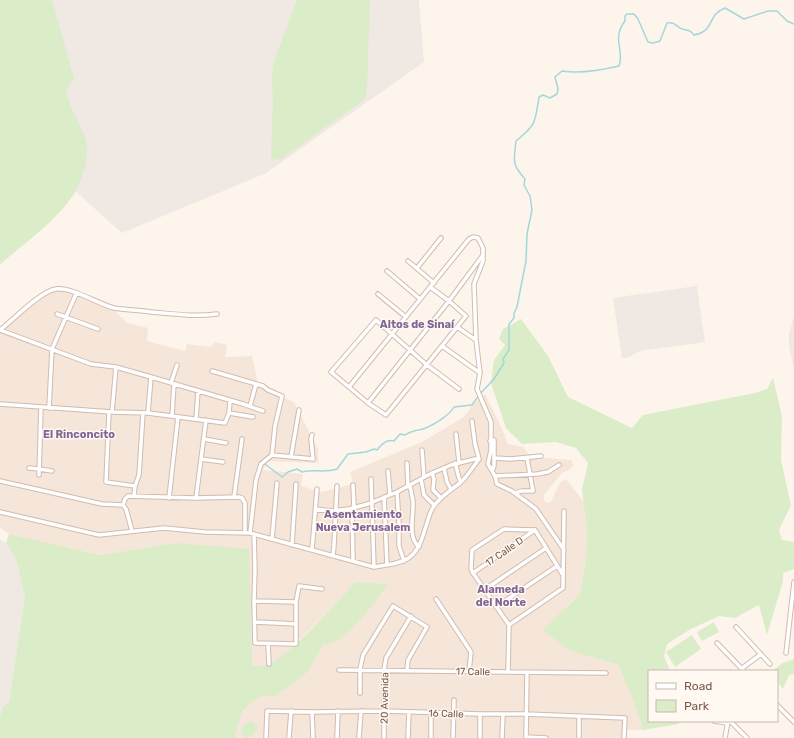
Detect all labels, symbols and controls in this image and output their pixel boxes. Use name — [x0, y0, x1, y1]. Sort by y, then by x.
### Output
district label: Altos de Sinaí — [380, 318, 455, 331]
district label: El Rinconcito — [43, 428, 115, 441]
district label: Asentamiento Nueva Jerusalem — [316, 508, 410, 534]
street label: 17 Calle D — [483, 534, 526, 569]
district label: Alameda del Norte — [476, 583, 527, 609]
street label: 17 Calle — [456, 666, 491, 678]
legend — [648, 670, 778, 722]
street label: 20 Avenida — [379, 672, 391, 724]
text: Road — [684, 679, 712, 693]
text: Park — [684, 699, 710, 713]
street label: 16 Calle — [428, 707, 464, 721]

